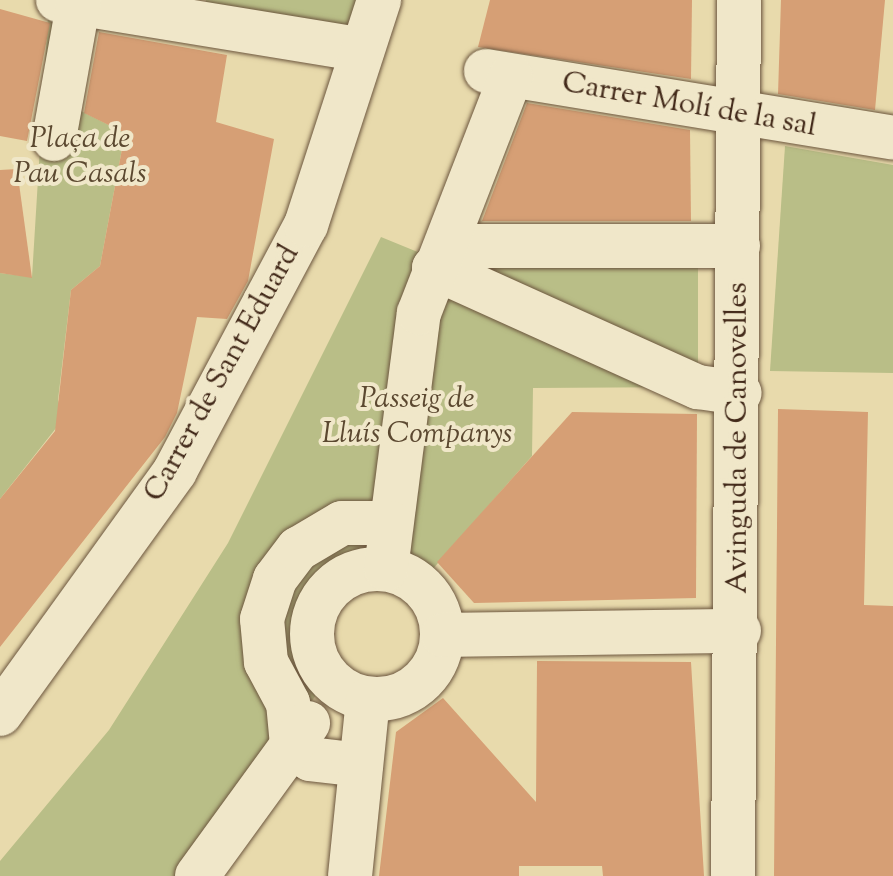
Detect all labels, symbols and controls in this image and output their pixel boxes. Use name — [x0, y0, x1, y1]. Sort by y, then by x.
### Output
street label: Carrer Molí de la sal — [559, 66, 819, 146]
park label: Plaça de Pau Casals — [13, 122, 147, 192]
street label: Carrer de Sant Eduard — [138, 239, 308, 509]
street label: Avinguda de Canovelles — [721, 282, 757, 594]
park label: Passeig de Lluís Companys — [322, 382, 512, 452]

